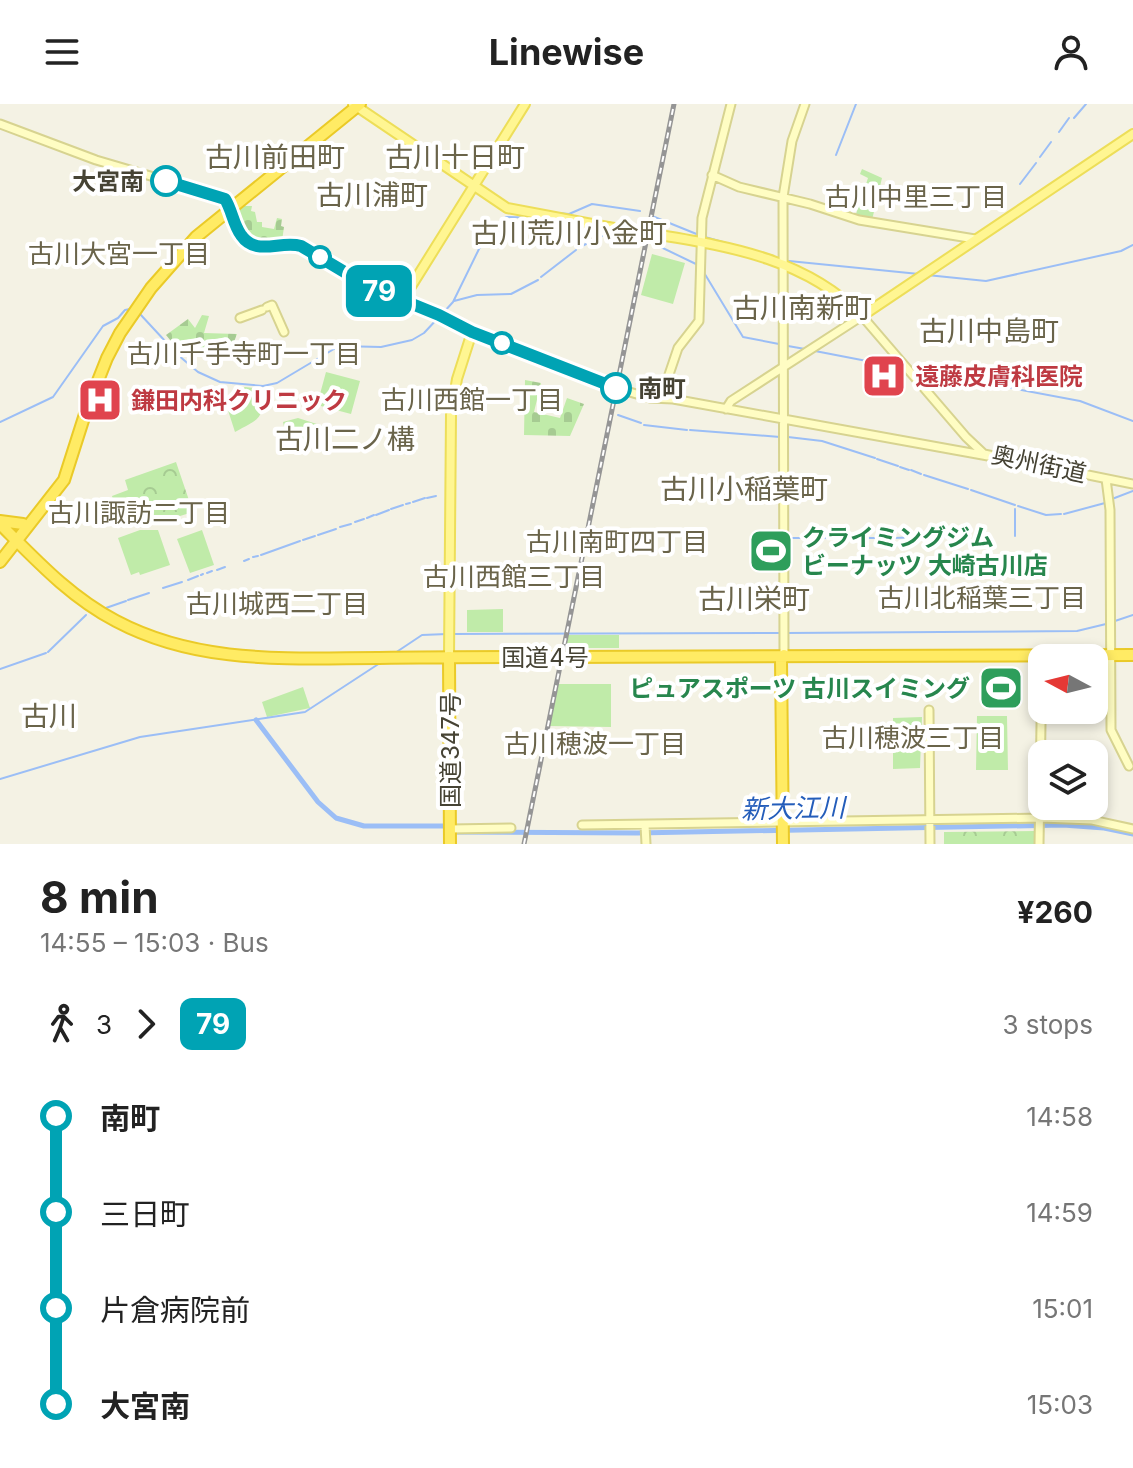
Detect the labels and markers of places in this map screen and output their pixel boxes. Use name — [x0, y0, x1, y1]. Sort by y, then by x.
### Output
marker: 大宮南 — [151, 166, 181, 196]
place label: 大宮南 — [72, 167, 144, 196]
unlabelled marker — [309, 246, 331, 268]
unlabelled marker — [491, 332, 513, 354]
hospital icon: 遠藤皮膚科医院 — [860, 352, 908, 400]
place label: 遠藤皮膚科医院 — [915, 362, 1083, 391]
marker: 南町 — [601, 373, 631, 403]
place label: 南町 — [638, 374, 686, 403]
hospital icon: 鎌田内科クリニック — [76, 376, 124, 424]
place label: 鎌田内科クリニック — [131, 386, 347, 415]
place label: クライミングジム ビーナッツ 大崎古川店 — [802, 523, 1048, 580]
sports icon: クライミングジム ビーナッツ 大崎古川店 — [747, 527, 795, 575]
sports icon: ピュアスポーツ 古川スイミング — [977, 664, 1025, 712]
place label: ピュアスポーツ 古川スイミング — [629, 674, 970, 703]

